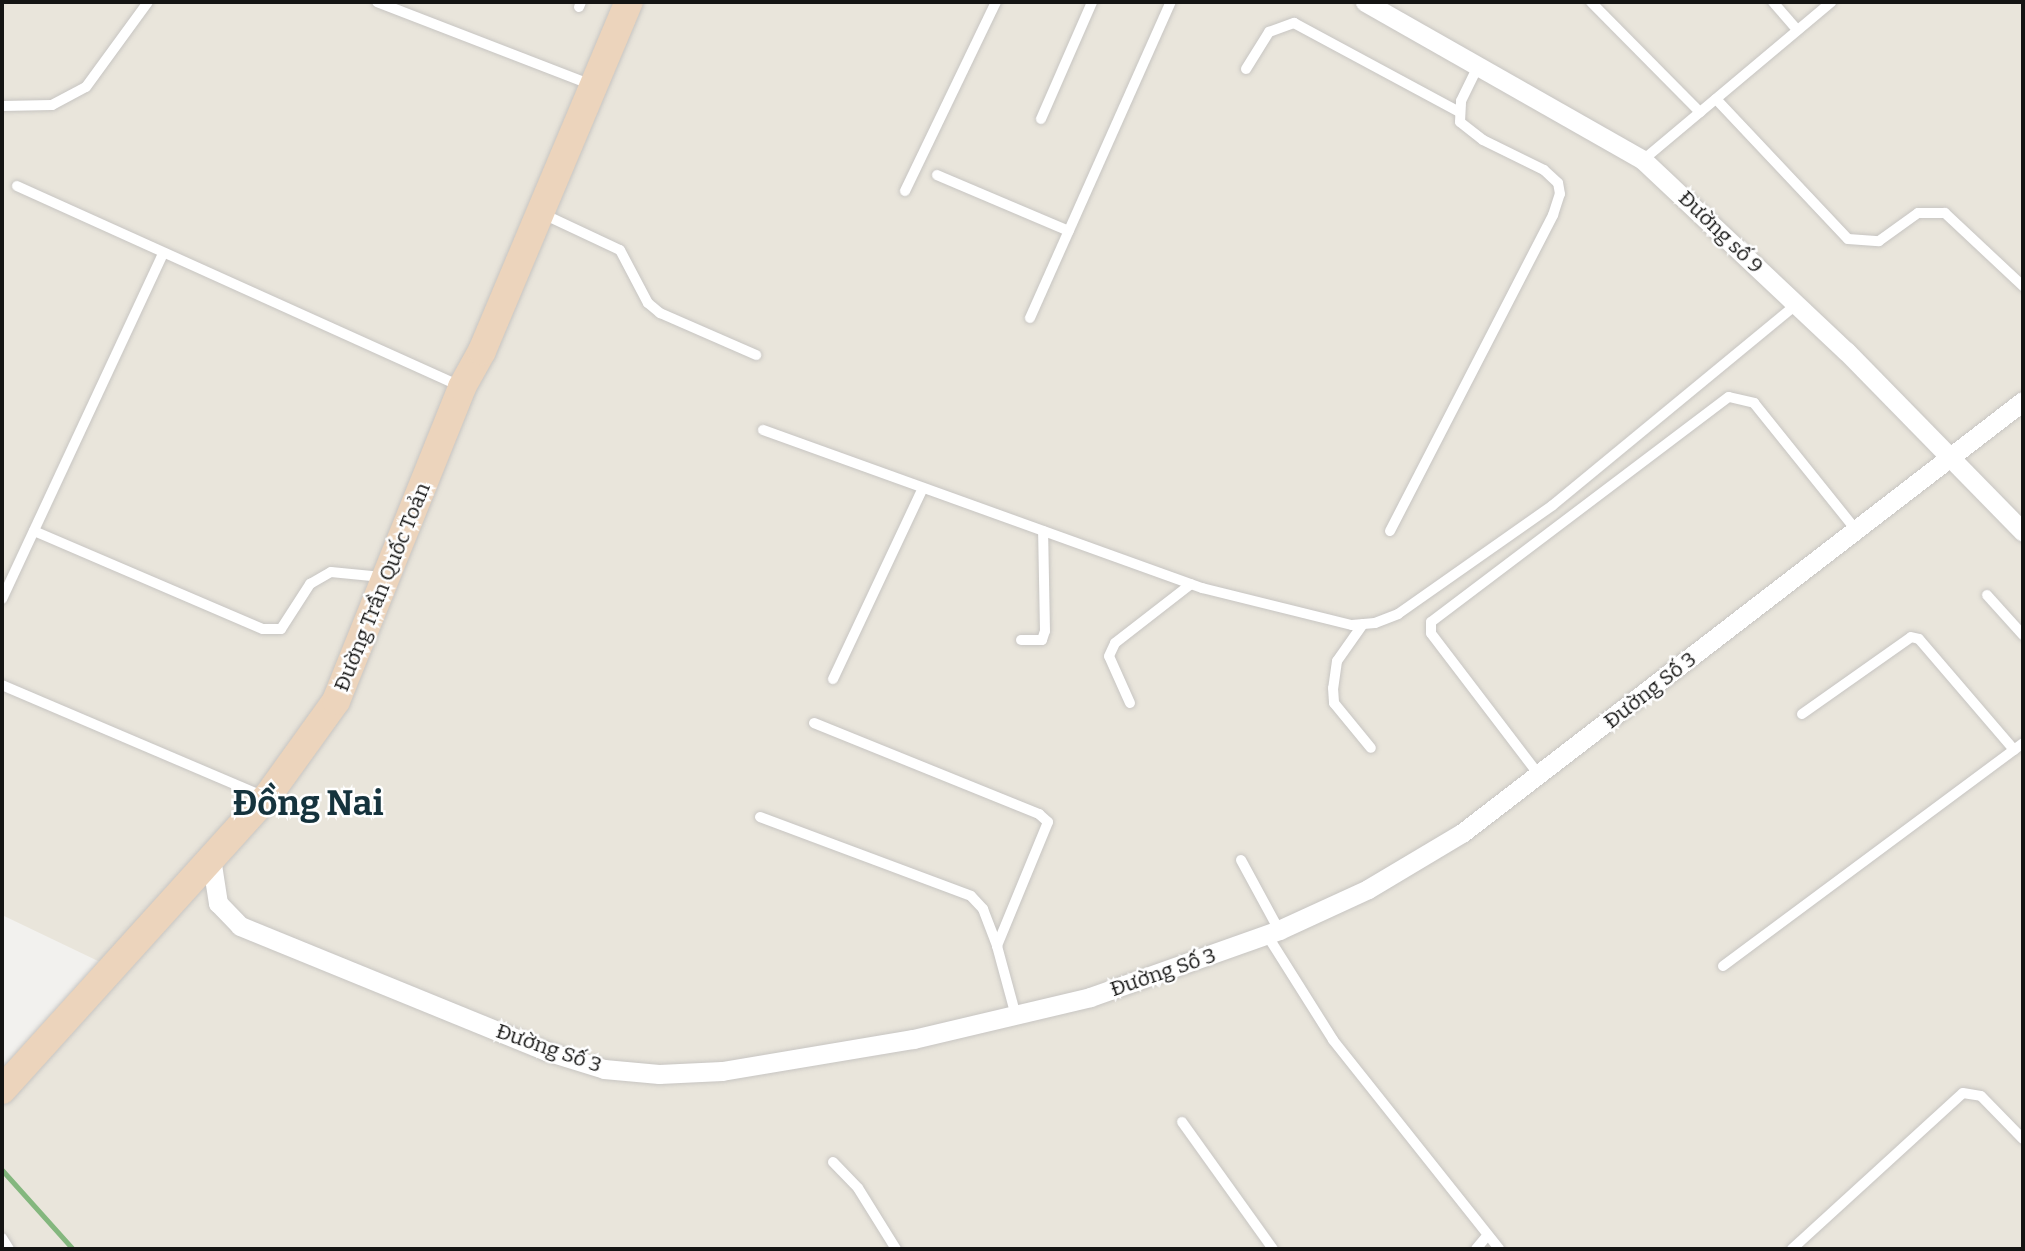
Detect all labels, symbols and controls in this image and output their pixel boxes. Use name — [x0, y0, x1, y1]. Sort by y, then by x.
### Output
street label: Đường số 9 — [1673, 185, 1769, 279]
street label: Đường Trần Quốc Toản — [329, 479, 435, 695]
street label: Đường Số 3 — [1599, 646, 1701, 734]
district label: Đồng Nai — [232, 782, 384, 824]
street label: Đường Số 3 — [1107, 942, 1219, 1002]
street label: Đường Số 3 — [493, 1018, 605, 1078]

